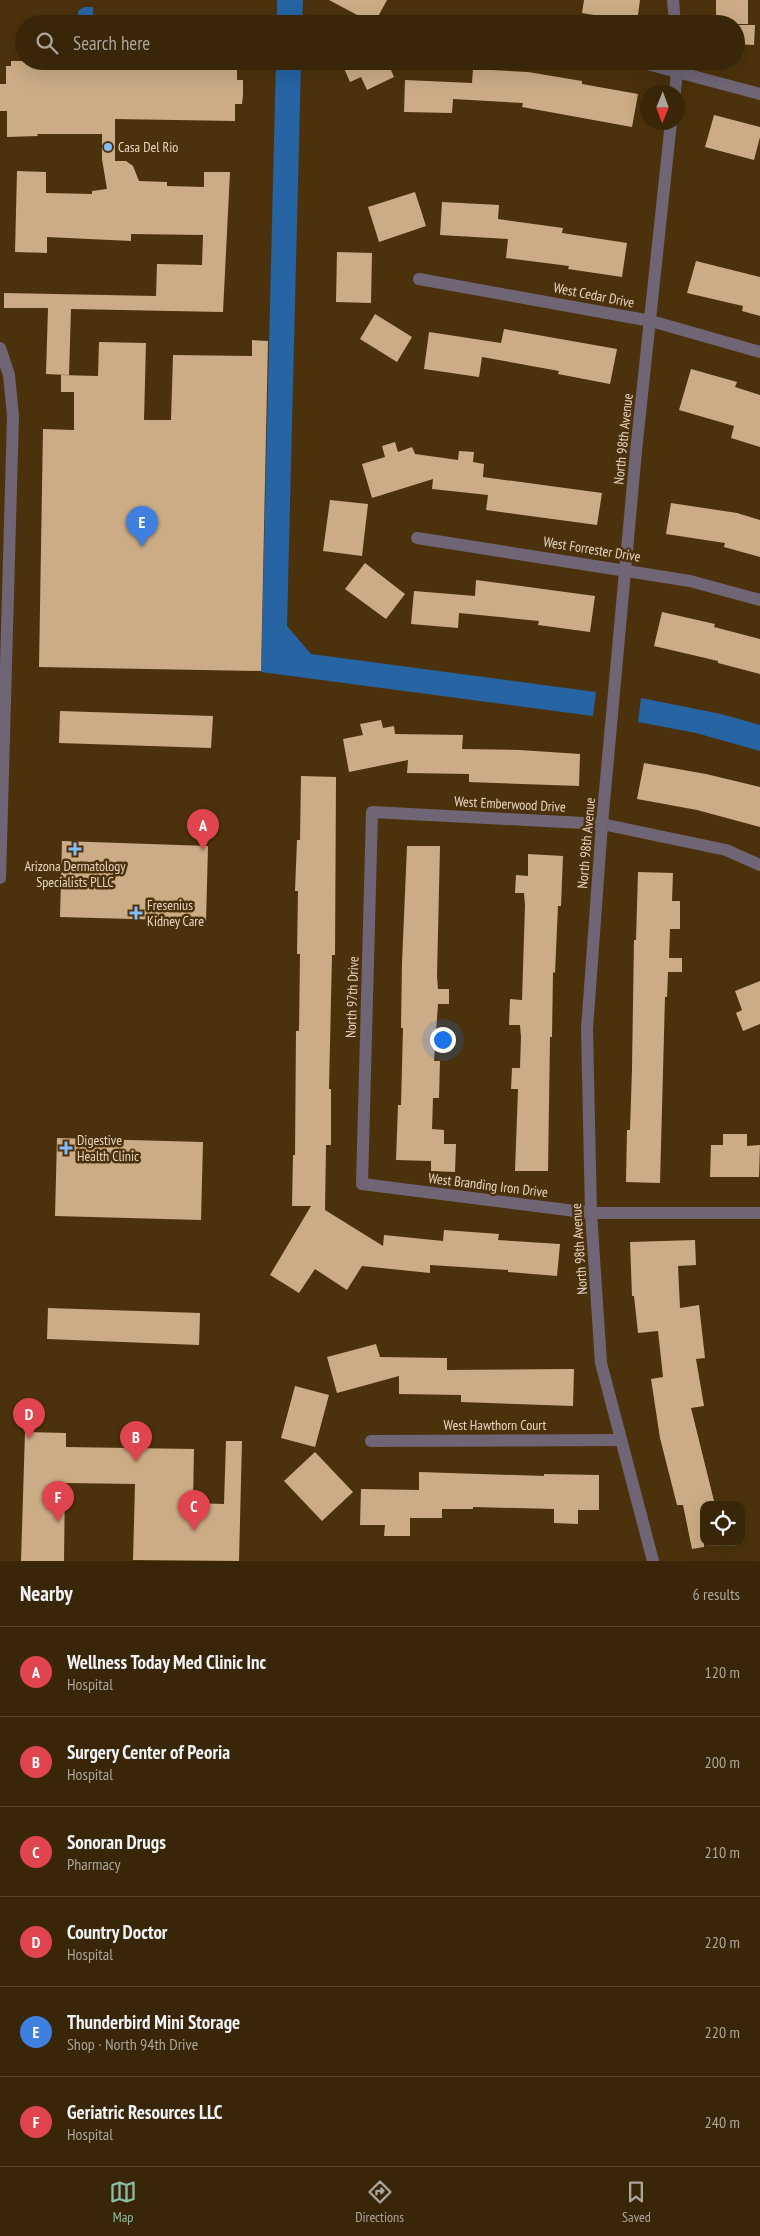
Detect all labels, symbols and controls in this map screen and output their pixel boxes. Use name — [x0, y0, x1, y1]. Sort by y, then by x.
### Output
search box — [15, 15, 745, 70]
icon: search — [33, 29, 61, 57]
text: Search here — [73, 31, 150, 55]
north arrow — [640, 85, 685, 130]
place label: Casa Del Rio — [118, 138, 178, 156]
marker: Casa Del Rio — [102, 141, 114, 153]
street label: West Cedar Drive — [552, 278, 636, 312]
street label: North 98th Avenue — [609, 392, 637, 485]
pin: E — [126, 506, 158, 547]
street label: West Forrester Drive — [542, 532, 642, 566]
street label: West Emberwood Drive — [454, 792, 566, 816]
street label: North 98th Avenue — [573, 797, 599, 889]
pin: A — [187, 809, 219, 850]
marker: Arizona Dermatology Specialists PLLC — [68, 842, 82, 856]
place label: Arizona Dermatology Specialists PLLC — [24, 857, 126, 891]
place label: Fresenius Kidney Care — [147, 896, 204, 930]
marker: Fresenius Kidney Care — [129, 906, 143, 920]
street label: North 97th Drive — [342, 956, 362, 1038]
your location — [430, 1027, 456, 1053]
place label: Digestive Health Clinic — [77, 1131, 139, 1165]
marker: Digestive Health Clinic — [59, 1141, 73, 1155]
street label: West Branding Iron Drive — [427, 1169, 549, 1201]
street label: North 98th Avenue — [567, 1203, 591, 1295]
pin: D — [13, 1398, 45, 1439]
street label: West Hawthorn Court — [444, 1416, 547, 1434]
pin: B — [120, 1421, 152, 1462]
pin: F — [42, 1481, 74, 1522]
pin: C — [178, 1490, 210, 1531]
map controls — [700, 1501, 745, 1546]
button: locate — [700, 1501, 745, 1546]
text: Nearby — [20, 1580, 73, 1607]
text: 6 results — [693, 1584, 740, 1604]
text: Wellness Today Med Clinic Inc — [67, 1650, 266, 1674]
text: A — [32, 1662, 40, 1682]
text: 120 m — [705, 1662, 740, 1682]
text: Hospital — [67, 1674, 113, 1694]
text: Surgery Center of Peoria — [67, 1740, 230, 1764]
text: B — [32, 1752, 40, 1772]
text: 200 m — [705, 1752, 740, 1772]
text: Hospital — [67, 1764, 113, 1784]
text: Sonoran Drugs — [67, 1830, 166, 1854]
text: C — [32, 1842, 40, 1862]
text: 210 m — [705, 1842, 740, 1862]
text: Pharmacy — [67, 1854, 120, 1874]
text: Country Doctor — [67, 1920, 167, 1944]
text: D — [32, 1932, 40, 1952]
text: 220 m — [705, 1932, 740, 1952]
text: Hospital — [67, 1944, 113, 1964]
text: Thunderbird Mini Storage — [67, 2010, 240, 2034]
text: E — [33, 2022, 39, 2042]
text: 220 m — [705, 2022, 740, 2042]
text: Shop · North 94th Drive — [67, 2034, 198, 2054]
text: Geriatric Resources LLC — [67, 2100, 222, 2124]
text: F — [33, 2112, 39, 2132]
text: 240 m — [705, 2112, 740, 2132]
text: Hospital — [67, 2124, 113, 2144]
tab: Map — [109, 2178, 137, 2226]
tab: Directions — [355, 2178, 404, 2226]
tab: Saved — [622, 2178, 651, 2226]

